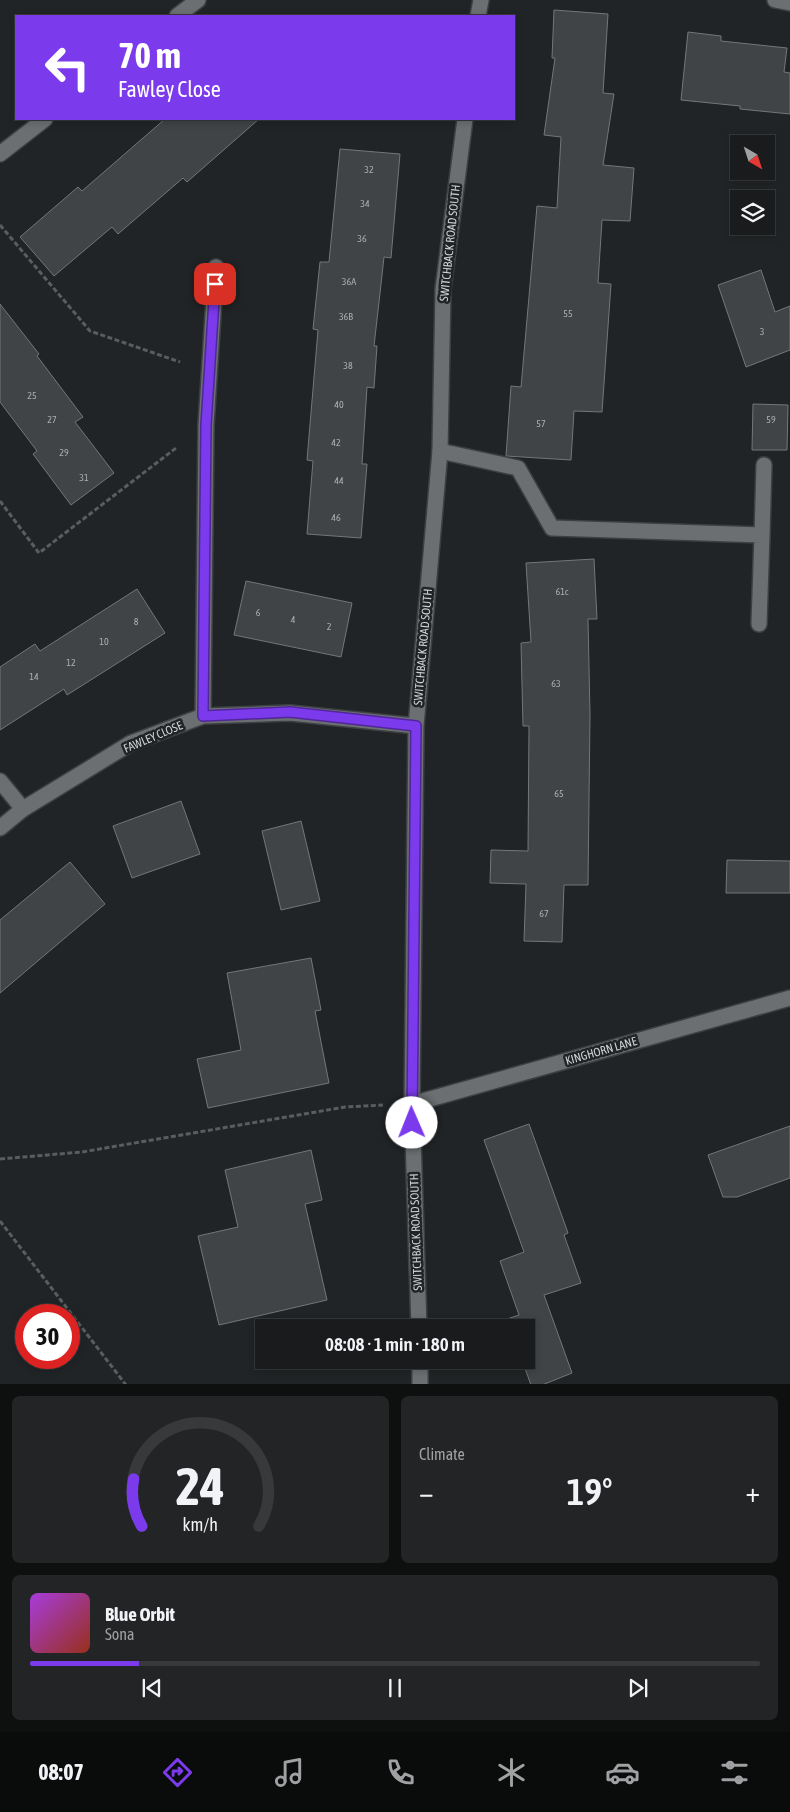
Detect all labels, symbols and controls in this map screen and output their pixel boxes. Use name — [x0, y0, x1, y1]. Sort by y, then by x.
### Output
icon: left — [35, 35, 100, 100]
text: 70 m — [118, 35, 181, 75]
text: Fawley Close — [118, 76, 221, 102]
north arrow — [730, 135, 775, 180]
map controls — [730, 135, 775, 235]
house number: 32 — [364, 164, 374, 175]
street label: SWITCHBACK ROAD SOUTH — [437, 184, 463, 302]
button: layers — [730, 190, 775, 235]
house number: 34 — [360, 198, 370, 209]
house number: 36 — [357, 233, 367, 244]
pin — [194, 263, 236, 305]
icon: arrive — [201, 270, 229, 298]
house number: 36A — [342, 276, 356, 287]
house number: 55 — [563, 308, 573, 319]
house number: 36B — [339, 311, 353, 322]
house number: 3 — [760, 326, 765, 337]
house number: 38 — [343, 360, 353, 371]
house number: 25 — [27, 390, 37, 401]
house number: 40 — [334, 399, 344, 410]
house number: 27 — [47, 414, 57, 425]
house number: 59 — [766, 414, 776, 425]
house number: 57 — [536, 418, 546, 429]
house number: 42 — [331, 437, 341, 448]
house number: 29 — [59, 447, 69, 458]
house number: 31 — [79, 472, 89, 483]
house number: 44 — [334, 475, 344, 486]
house number: 46 — [331, 512, 341, 523]
house number: 61c — [555, 586, 569, 597]
street label: SWITCHBACK ROAD SOUTH — [411, 588, 435, 706]
house number: 6 — [256, 607, 261, 618]
house number: 4 — [291, 614, 296, 625]
house number: 8 — [134, 616, 139, 627]
house number: 2 — [327, 621, 332, 632]
house number: 10 — [99, 636, 109, 647]
house number: 12 — [66, 657, 76, 668]
house number: 14 — [29, 671, 39, 682]
house number: 63 — [551, 678, 561, 689]
street label: FAWLEY CLOSE — [121, 718, 185, 756]
house number: 65 — [554, 788, 564, 799]
house number: 67 — [539, 908, 549, 919]
street label: KINGHORN LANE — [564, 1034, 638, 1068]
position arrow — [385, 1096, 437, 1148]
street label: SWITCHBACK ROAD SOUTH — [407, 1173, 425, 1291]
speed limit sign: 30 — [15, 1304, 80, 1369]
text: 08:08 · 1 min · 180 m — [325, 1333, 465, 1355]
text: Climate — [419, 1445, 465, 1463]
text: 24 — [176, 1456, 225, 1516]
text: 19° — [566, 1470, 613, 1513]
text: − — [419, 1476, 434, 1508]
text: + — [745, 1476, 760, 1508]
text: km/h — [183, 1514, 218, 1535]
text: Blue Orbit — [105, 1603, 175, 1625]
text: Sona — [105, 1625, 134, 1643]
icon: previous — [138, 1674, 166, 1702]
icon: pause — [381, 1674, 409, 1702]
icon: next — [624, 1674, 652, 1702]
icon: directions — [160, 1755, 195, 1790]
icon: music — [272, 1755, 307, 1790]
icon: phone — [383, 1755, 418, 1790]
icon: climate — [494, 1755, 529, 1790]
icon: car — [605, 1755, 640, 1790]
icon: filters — [717, 1755, 752, 1790]
text: 08:07 — [38, 1759, 84, 1785]

